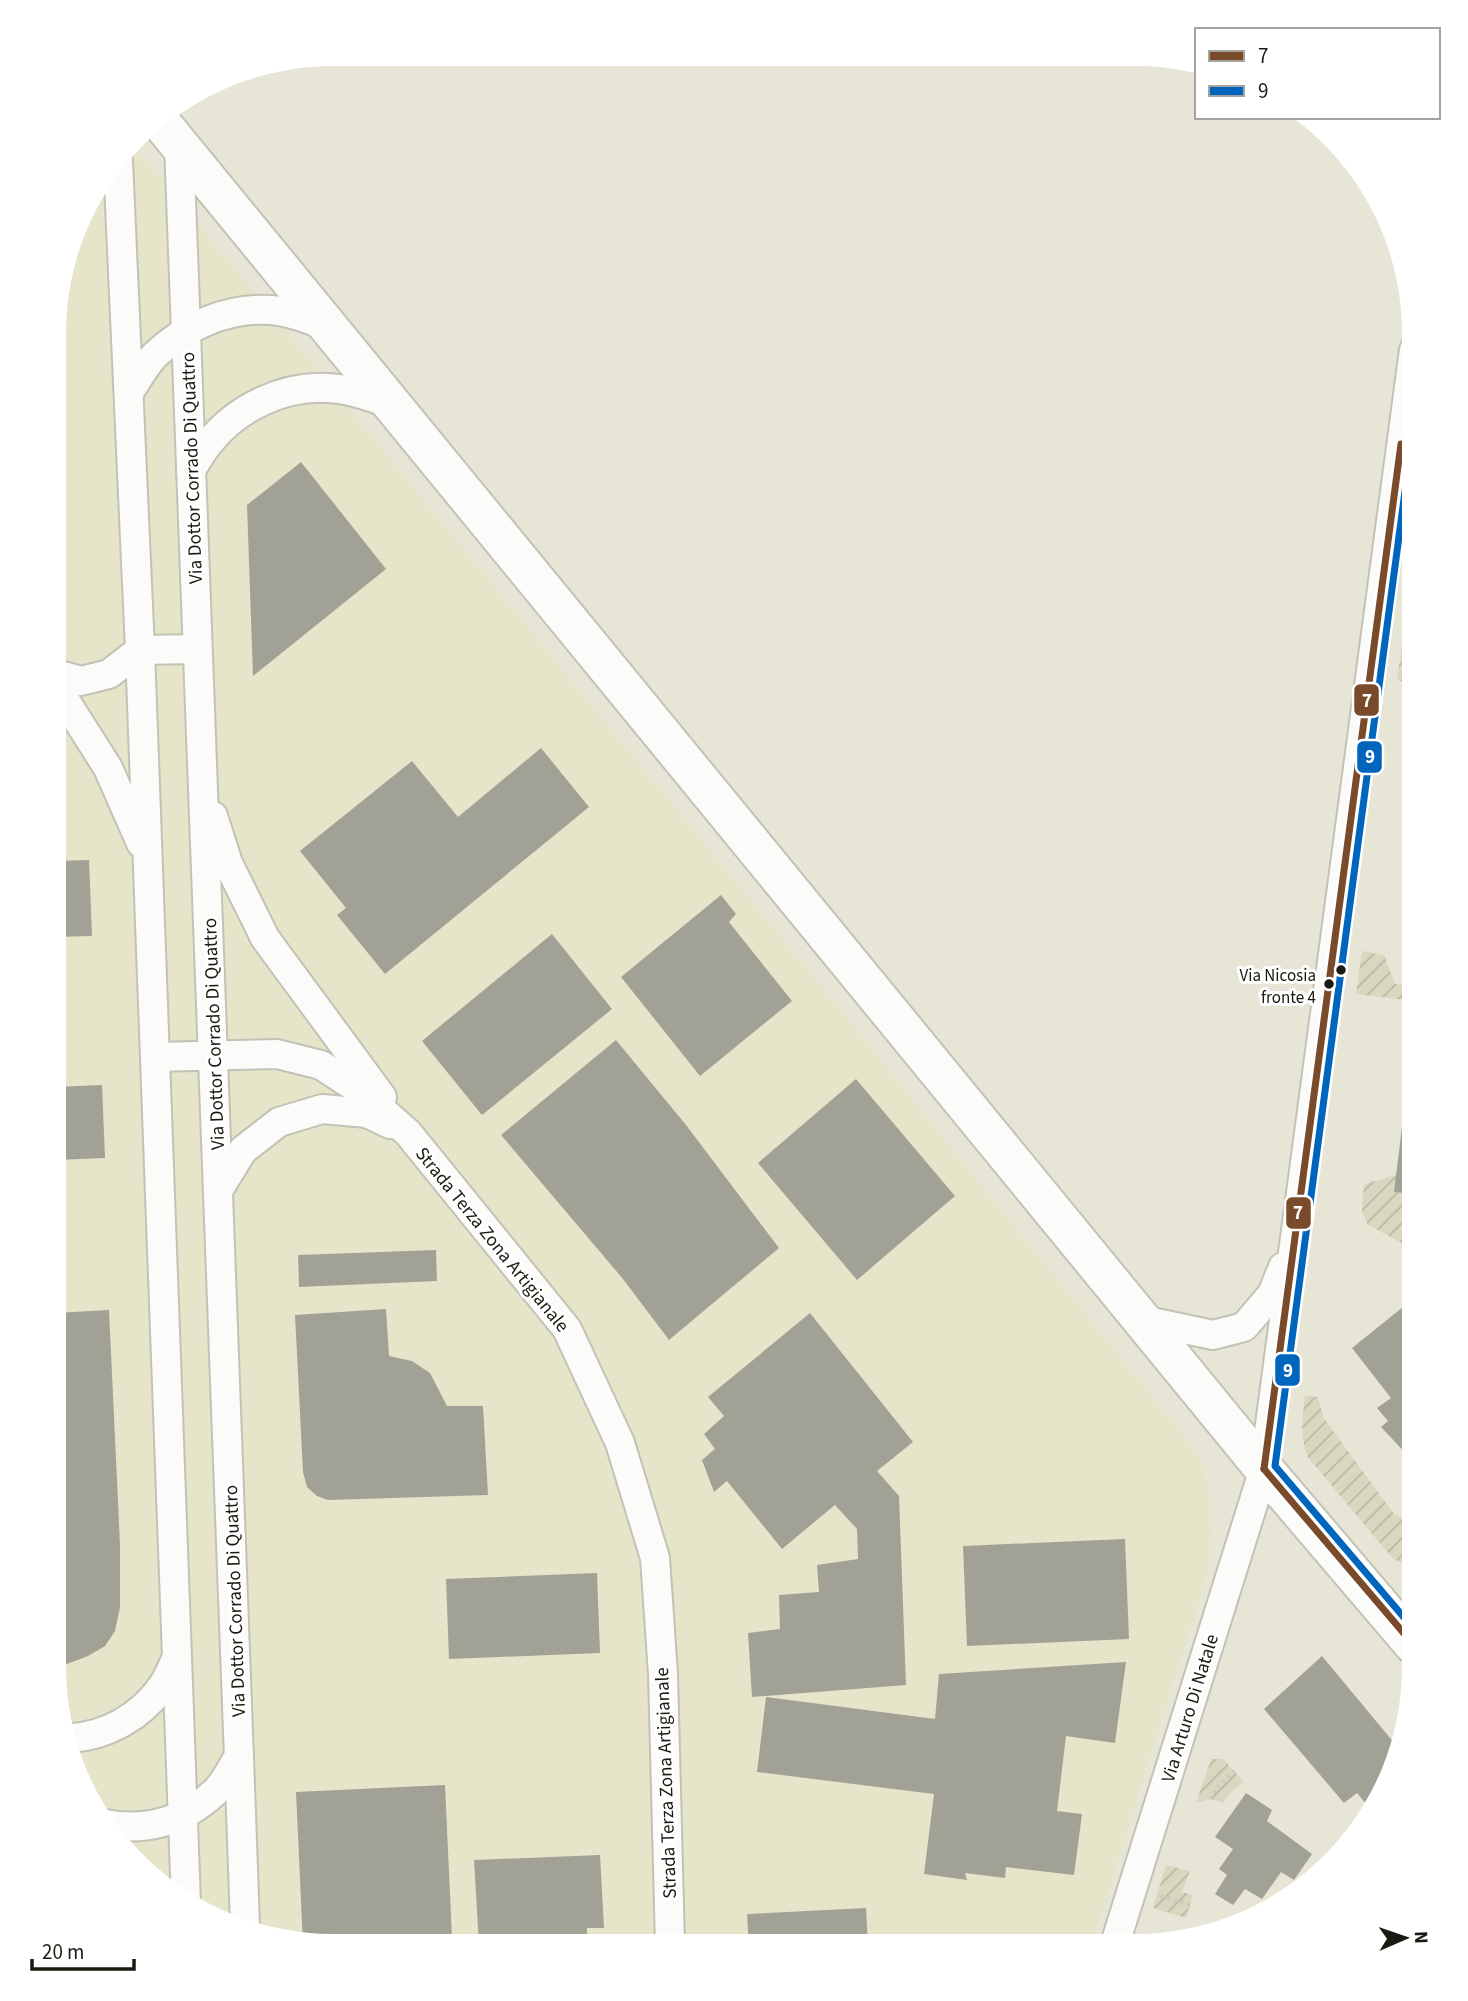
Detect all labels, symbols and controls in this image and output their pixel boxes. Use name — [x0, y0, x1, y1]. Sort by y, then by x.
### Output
legend — [1195, 28, 1440, 119]
text: 7 — [1258, 41, 1268, 71]
text: 9 — [1258, 76, 1268, 106]
street label: Via Dottor Corrado Di Quattro — [175, 352, 210, 584]
line badge: 7 — [1353, 683, 1380, 717]
text: 7 — [1362, 688, 1372, 715]
line badge: 9 — [1356, 740, 1383, 774]
text: 9 — [1365, 744, 1375, 771]
street label: Via Dottor Corrado Di Quattro — [197, 918, 232, 1150]
unlabelled marker — [1334, 963, 1348, 977]
place label: Via Nicosia fronte 4 — [1239, 964, 1316, 1010]
marker: Via Nicosia fronte 4 — [1322, 977, 1336, 991]
street label: Strada Terza Zona Artigianale — [408, 1141, 575, 1338]
line badge: 7 — [1285, 1196, 1312, 1230]
text: 7 — [1293, 1200, 1303, 1227]
line badge: 9 — [1274, 1353, 1301, 1387]
text: 9 — [1283, 1358, 1293, 1385]
street label: Via Dottor Corrado Di Quattro — [218, 1485, 253, 1717]
street label: Via Arturo Di Natale — [1155, 1631, 1226, 1786]
street label: Strada Terza Zona Artigianale — [649, 1667, 684, 1899]
north arrow — [1370, 1903, 1440, 1973]
scale bar — [32, 1927, 133, 1971]
text: N — [1407, 1931, 1434, 1944]
text: 20 m — [42, 1937, 84, 1967]

